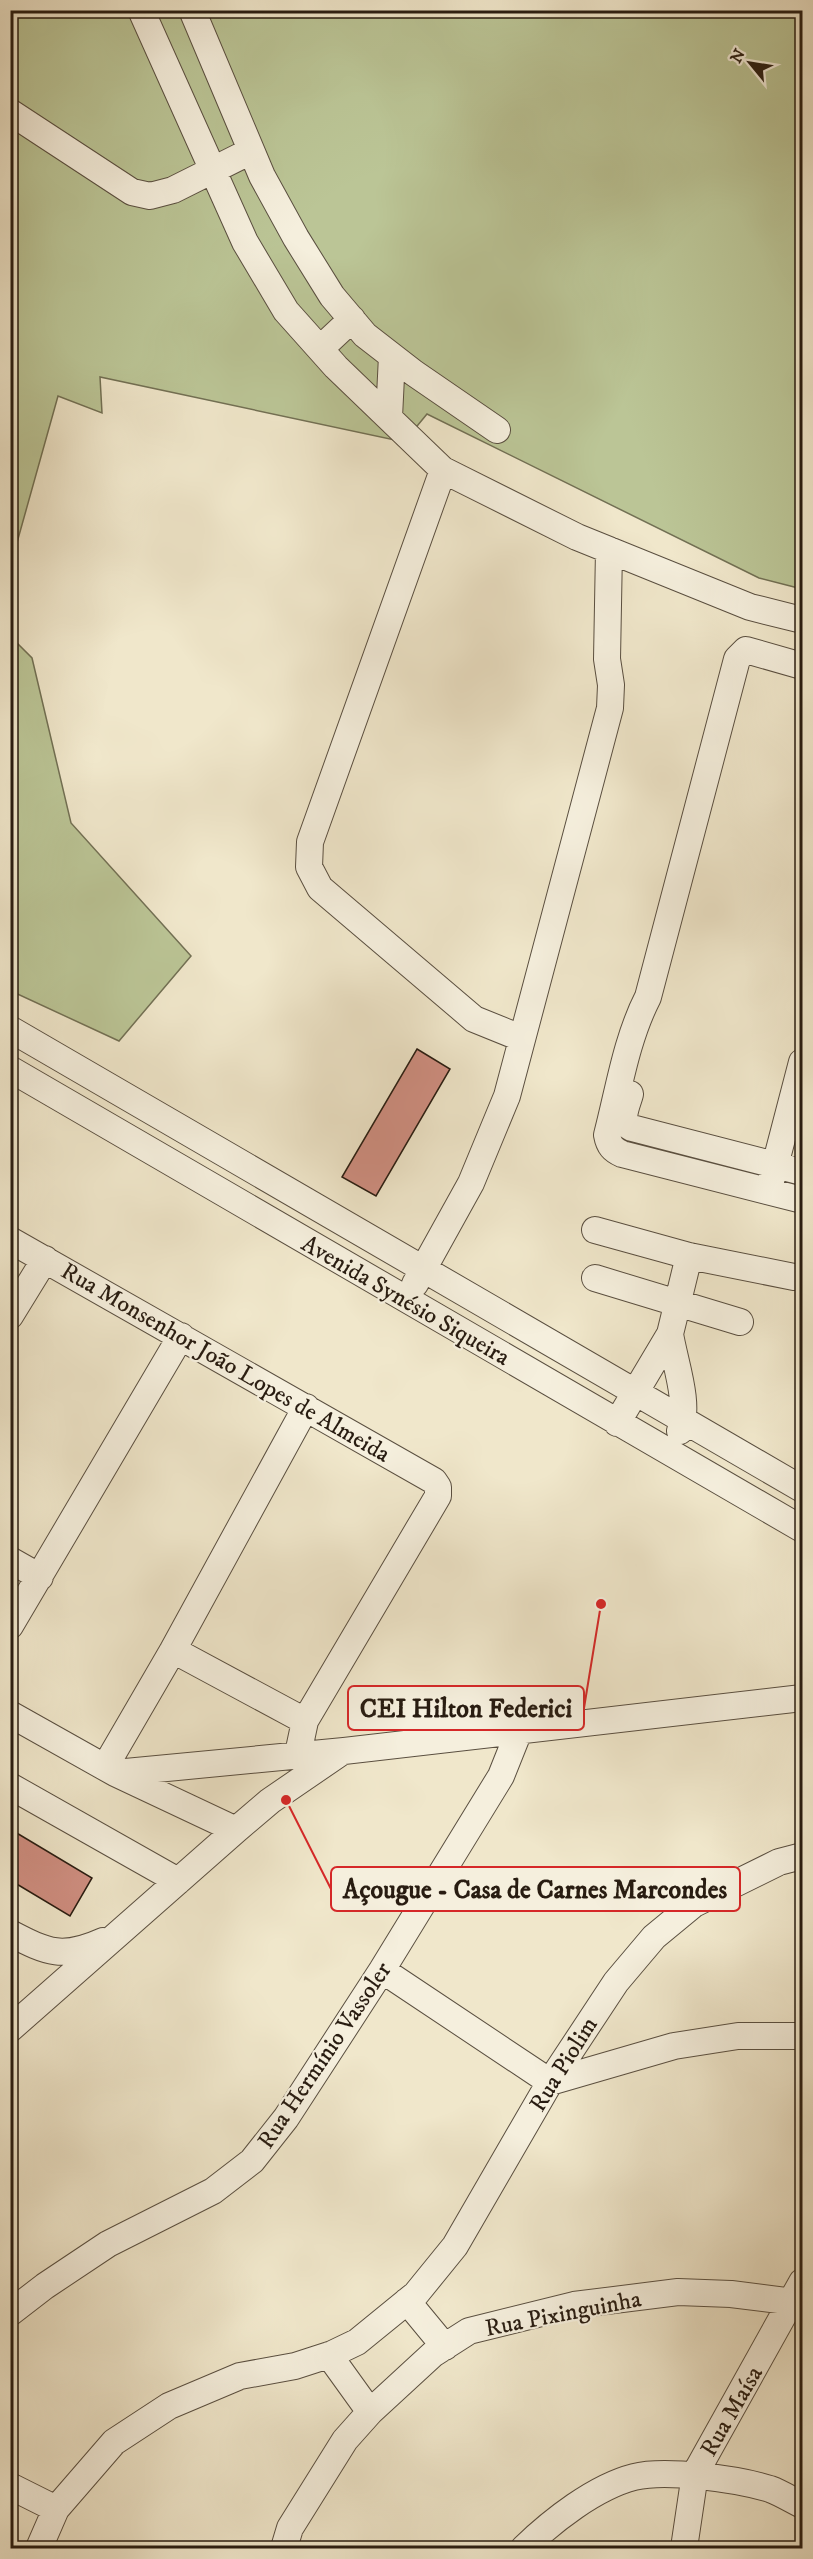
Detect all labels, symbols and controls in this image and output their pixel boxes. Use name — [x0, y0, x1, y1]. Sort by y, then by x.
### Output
north arrow — [720, 33, 780, 93]
text: N — [726, 45, 750, 67]
street label: Avenida Synésio Siqueira — [296, 1229, 516, 1373]
street label: Rua Monsenhor João Lopes de Almeida — [56, 1256, 396, 1470]
callout: CEI Hilton Federici — [348, 1686, 584, 1730]
text: CEI Hilton Federici — [360, 1693, 573, 1726]
callout: Açougue - Casa de Carnes Marcondes — [331, 1867, 740, 1911]
text: Açougue - Casa de Carnes Marcondes — [342, 1874, 727, 1907]
street label: Rua Hermínio Vassoler — [251, 1956, 398, 2155]
street label: Rua Piolim — [523, 2012, 605, 2117]
street label: Rua Pixinguinha — [483, 2284, 645, 2344]
street label: Rua Maísa — [694, 2360, 770, 2462]

